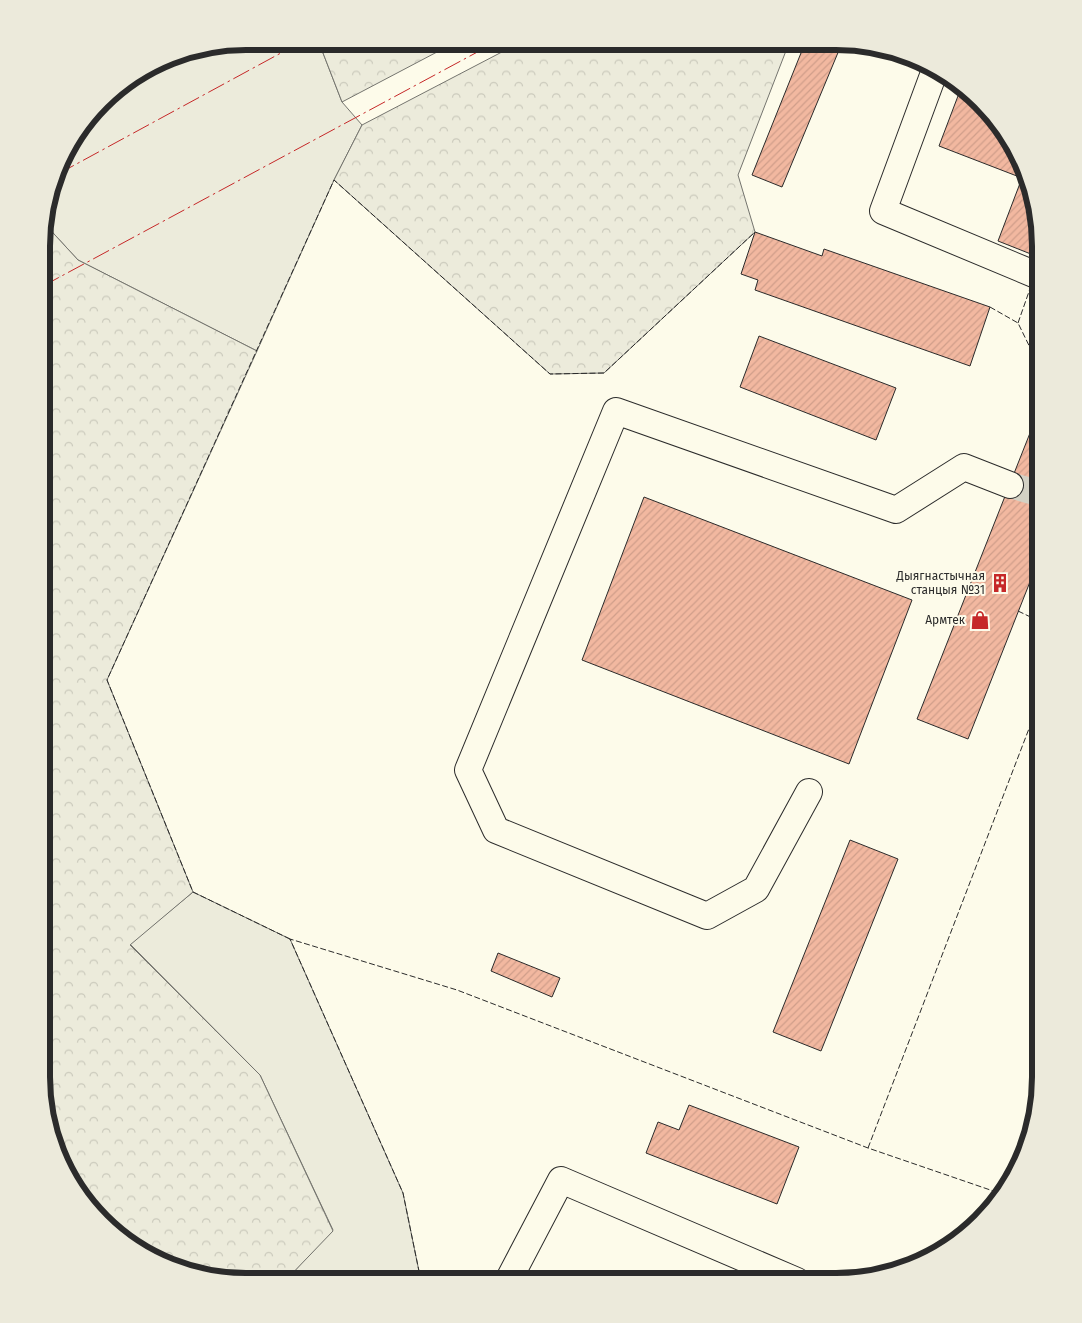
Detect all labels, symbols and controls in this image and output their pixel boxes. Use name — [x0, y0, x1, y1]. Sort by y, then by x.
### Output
place label: Дыягнастычная станцыя №31 — [896, 569, 985, 597]
building icon: Дыягнастычная станцыя №31 — [989, 572, 1011, 594]
shop icon: Армтек — [969, 609, 991, 631]
place label: Армтек — [925, 613, 966, 627]

